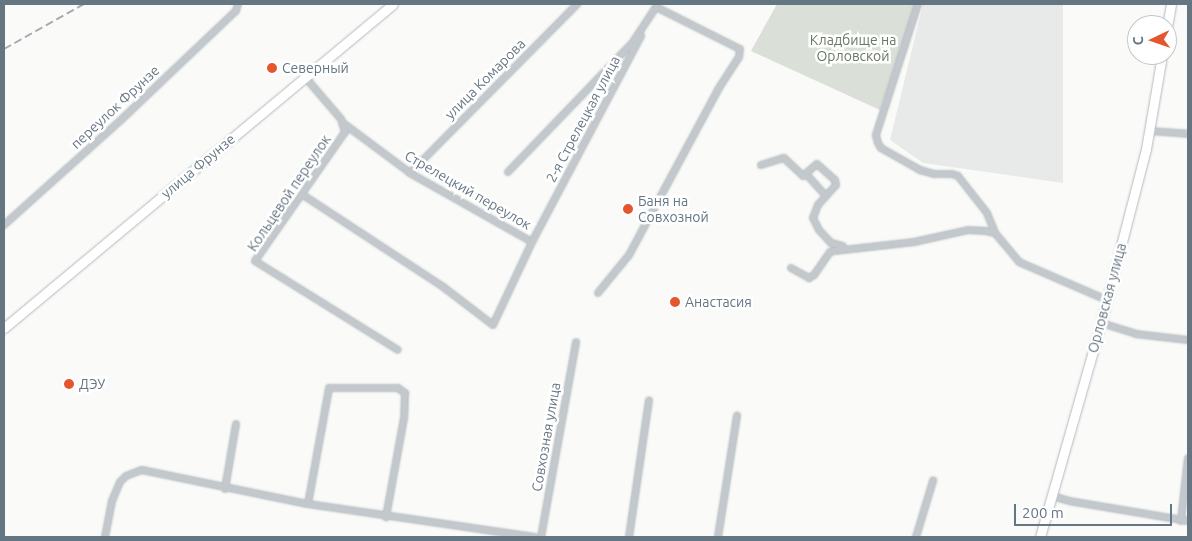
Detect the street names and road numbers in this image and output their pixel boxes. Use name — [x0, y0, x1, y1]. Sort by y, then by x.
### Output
street label: улица Комарова — [441, 35, 529, 123]
street label: 2-я Стрелецкая улица — [543, 53, 623, 185]
street label: переулок Фрунзе — [67, 62, 163, 152]
street label: улица Фрунзе — [158, 130, 238, 202]
street label: Кольцевой переулок — [244, 131, 334, 255]
street label: Стрелецкий переулок — [402, 147, 534, 233]
street label: Орловская улица — [1084, 241, 1130, 355]
street label: Совхозная улица — [528, 381, 564, 493]

